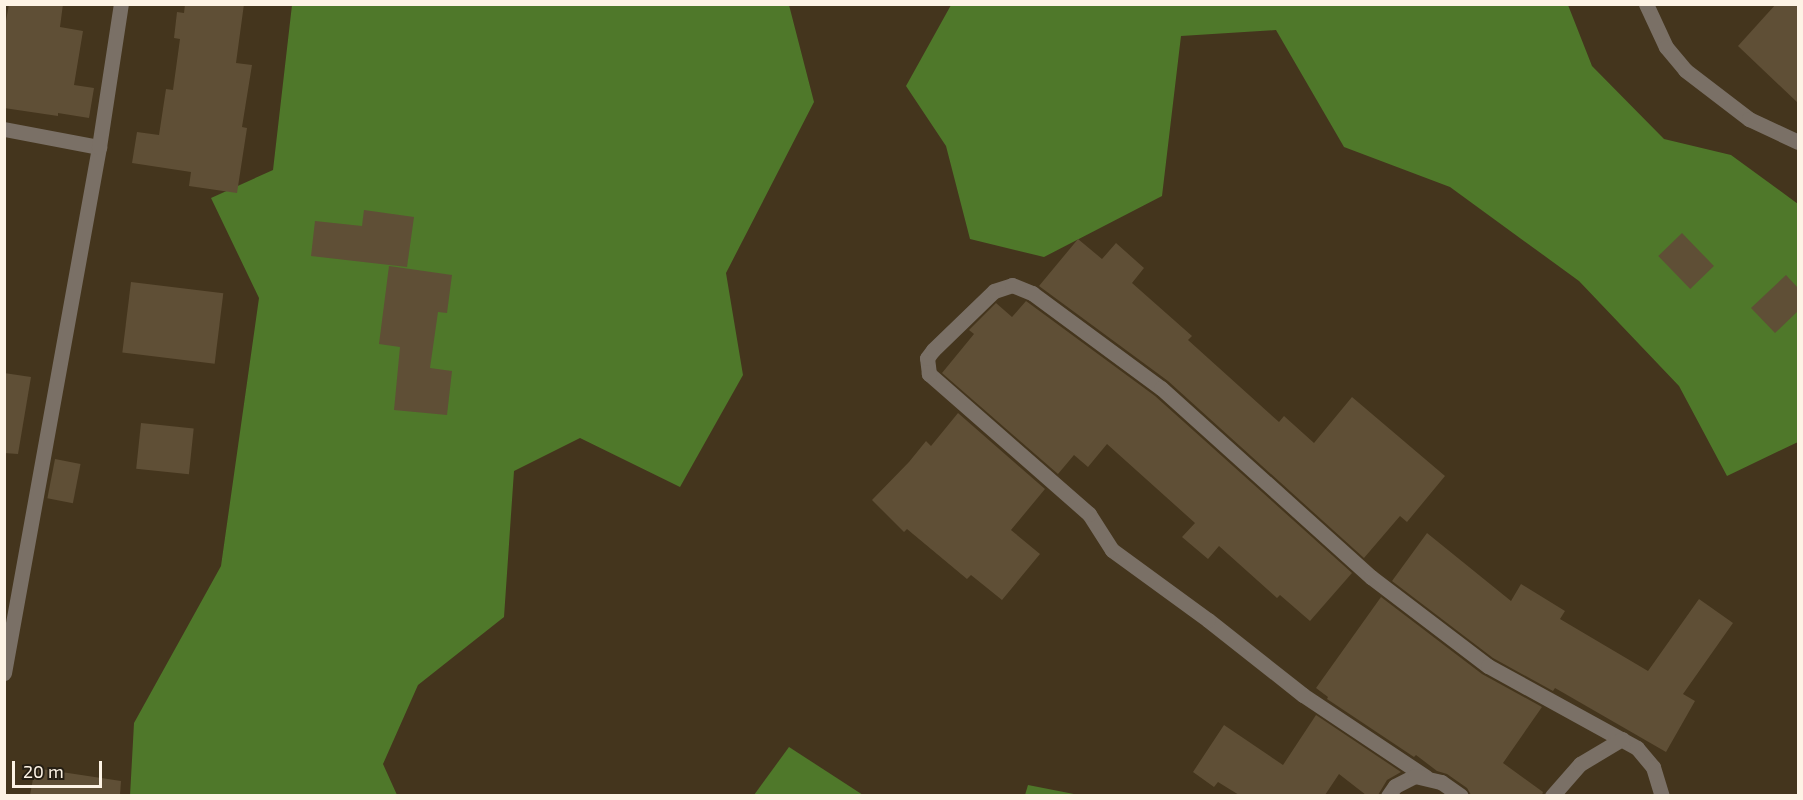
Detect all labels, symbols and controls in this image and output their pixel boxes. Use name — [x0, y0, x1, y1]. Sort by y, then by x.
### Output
scale bar — [15, 749, 105, 787]
text: 20 m — [23, 760, 64, 782]

